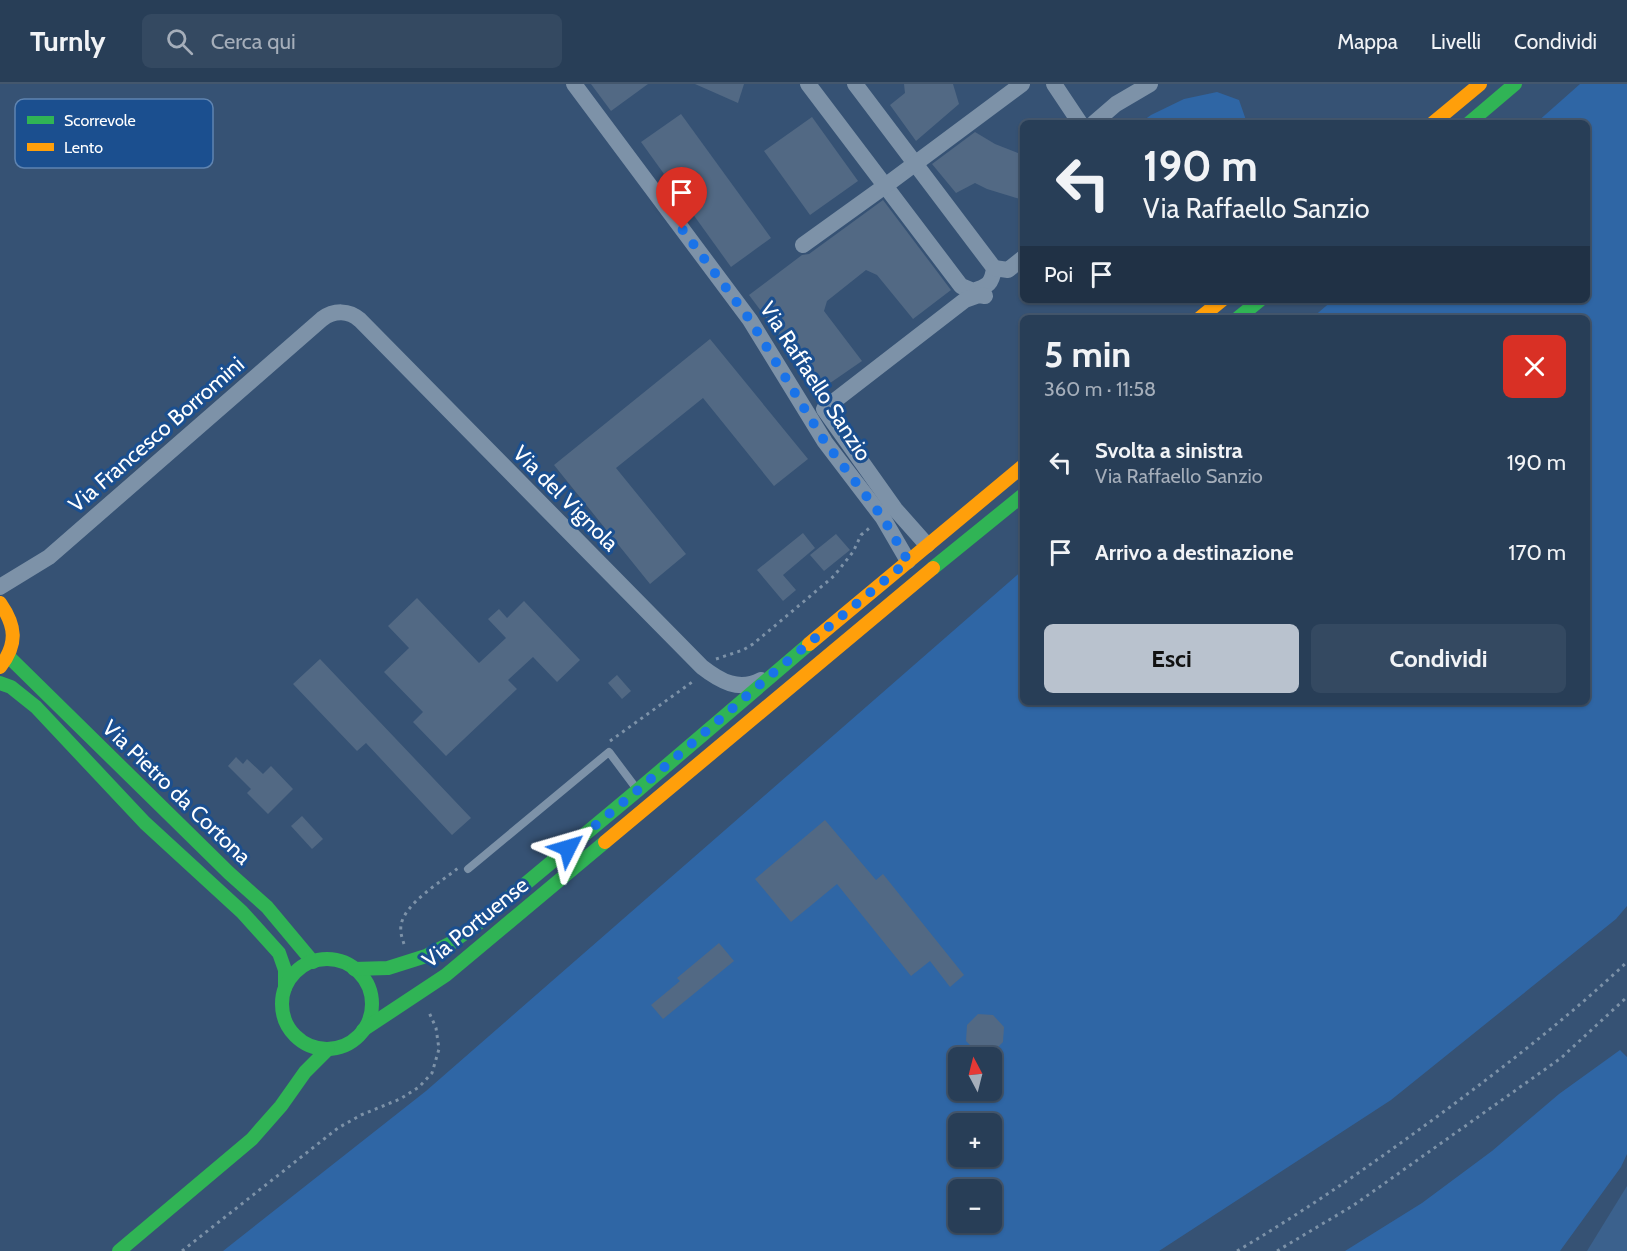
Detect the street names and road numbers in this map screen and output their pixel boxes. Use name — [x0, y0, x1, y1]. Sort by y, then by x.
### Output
street label: Via Raffaello Sanzio — [754, 297, 877, 466]
street label: Via Francesco Borromini — [63, 351, 250, 518]
street label: Via del Vignola — [507, 440, 624, 557]
street label: Via Pietro da Cortona — [97, 714, 257, 871]
street label: Via Portuense — [417, 871, 534, 973]

